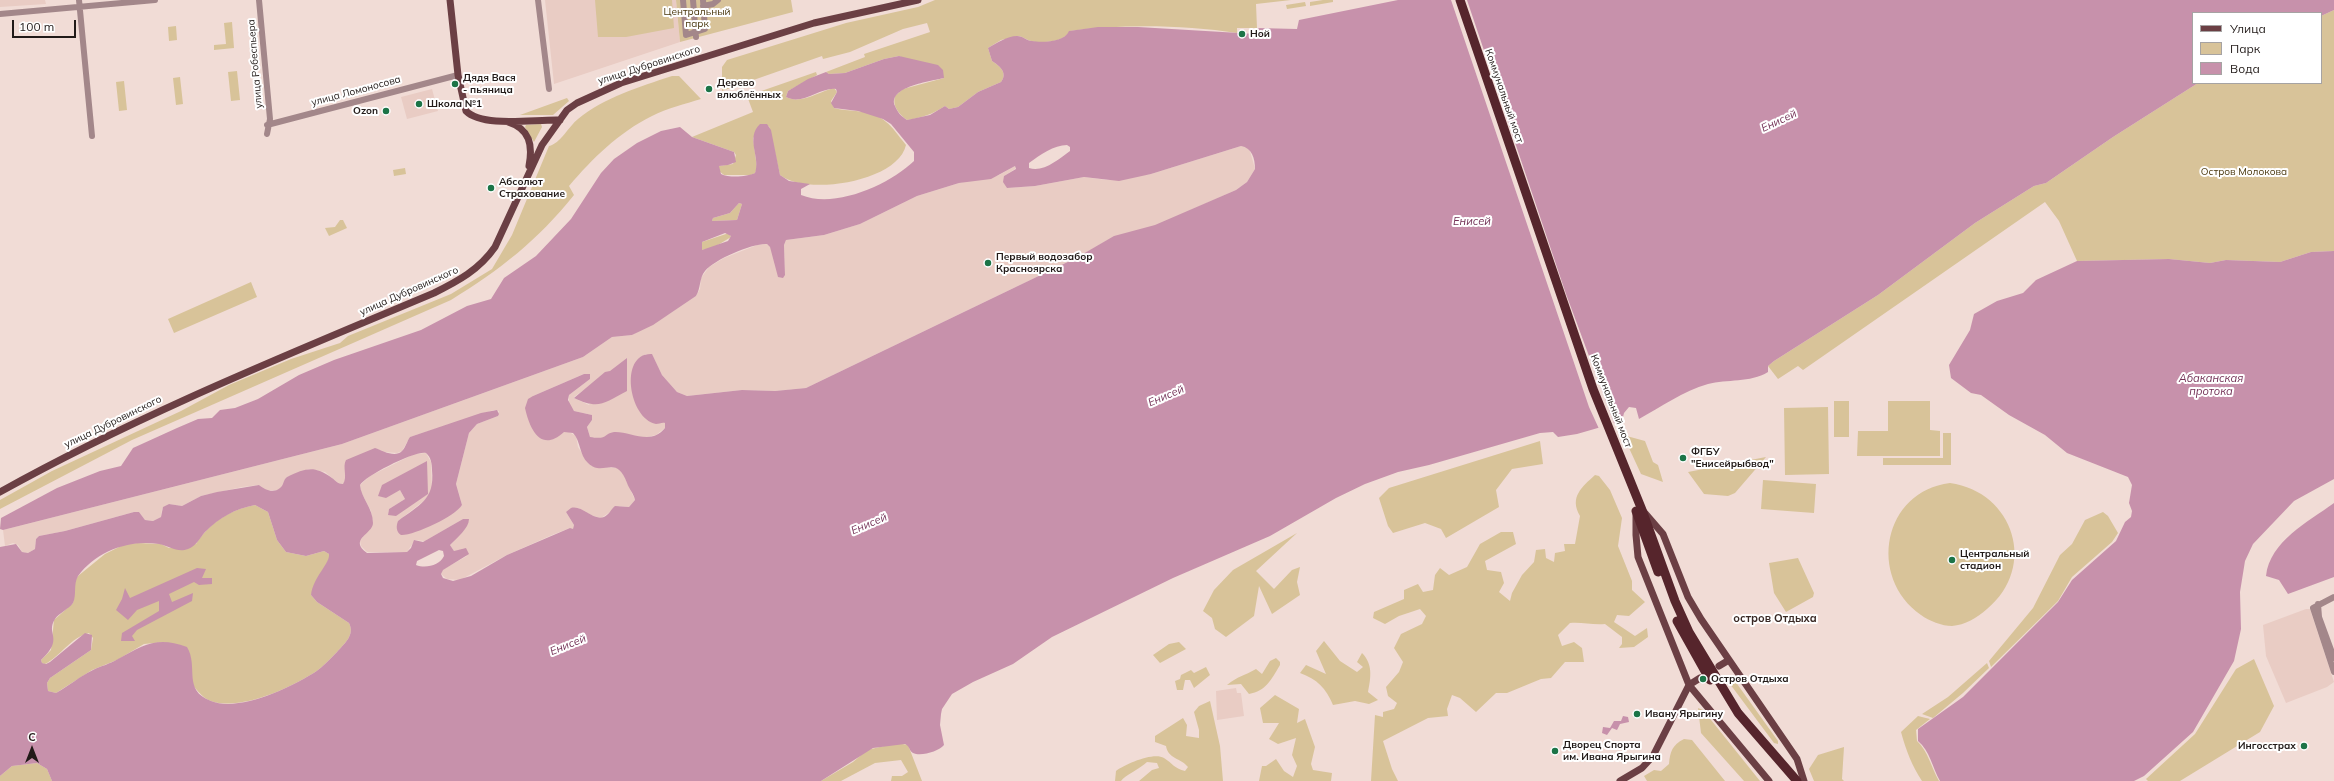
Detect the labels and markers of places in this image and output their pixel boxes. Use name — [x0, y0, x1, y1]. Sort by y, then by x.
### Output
place label: Ной — [1250, 28, 1270, 40]
marker: Ной — [1237, 29, 1247, 39]
place label: Дядя Вася - пьяница — [463, 72, 516, 96]
place label: Дерево влюблённых — [717, 77, 781, 100]
marker: Дядя Вася - пьяница — [450, 79, 460, 89]
marker: Дерево влюблённых — [704, 84, 714, 94]
place label: Школа №1 — [427, 98, 482, 110]
marker: Школа №1 — [414, 99, 424, 109]
place label: Ozon — [353, 105, 378, 117]
marker: Ozon — [381, 106, 391, 116]
place label: Абсолют Страхование — [499, 176, 565, 200]
marker: Абсолют Страхование — [486, 183, 496, 193]
place label: Первый водозабор Красноярска — [996, 251, 1093, 274]
marker: Первый водозабор Красноярска — [983, 258, 993, 268]
place label: ФГБУ "Енисейрыбвод" — [1691, 446, 1774, 470]
marker: ФГБУ "Енисейрыбвод" — [1678, 453, 1688, 463]
place label: Центральный стадион — [1960, 548, 2029, 572]
marker: Центральный стадион — [1947, 555, 1957, 565]
place label: Остров Отдыха — [1711, 673, 1789, 685]
marker: Остров Отдыха — [1698, 674, 1708, 684]
place label: Ивану Ярыгину — [1645, 708, 1723, 720]
marker: Ивану Ярыгину — [1632, 709, 1642, 719]
place label: Дворец Спорта им. Ивана Ярыгина — [1563, 739, 1661, 762]
place label: Ингосстрах — [2238, 740, 2296, 752]
marker: Ингосстрах — [2299, 741, 2309, 751]
marker: Дворец Спорта им. Ивана Ярыгина — [1550, 746, 1560, 756]

